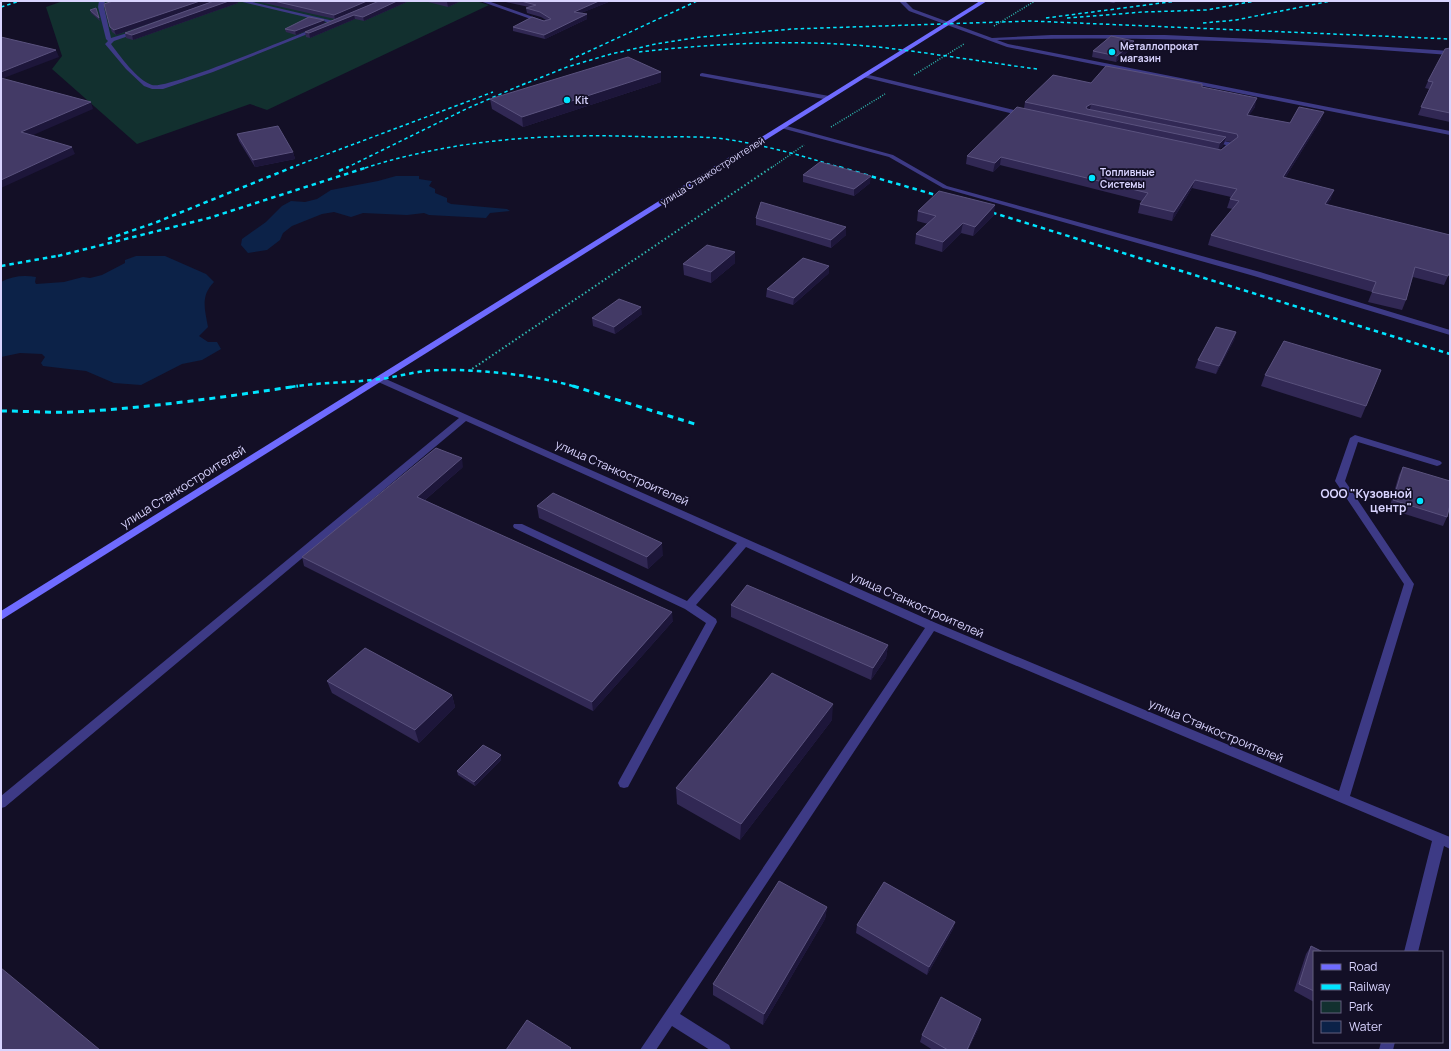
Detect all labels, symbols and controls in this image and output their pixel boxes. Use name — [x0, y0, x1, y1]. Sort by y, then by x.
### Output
place label: Металлопрокат магазин — [1120, 39, 1199, 65]
marker: Металлопрокат магазин — [1107, 47, 1117, 57]
place label: Kit — [575, 93, 589, 107]
marker: Kit — [562, 95, 572, 105]
street label: улица Станкостроителей — [657, 133, 767, 209]
place label: Топливные Системы — [1100, 165, 1155, 191]
marker: Топливные Системы — [1087, 173, 1097, 183]
street label: улица Станкостроителей — [553, 435, 692, 510]
street label: улица Станкостроителей — [117, 441, 249, 532]
place label: ООО "Кузовной центр" — [1321, 485, 1412, 516]
marker: ООО "Кузовной центр" — [1415, 496, 1425, 506]
street label: улица Станкостроителей — [848, 567, 987, 642]
street label: улица Станкостроителей — [1146, 694, 1286, 767]
legend — [1313, 951, 1443, 1043]
text: Road — [1349, 958, 1377, 975]
text: Railway — [1349, 978, 1391, 995]
text: Park — [1349, 998, 1374, 1015]
text: Water — [1349, 1018, 1383, 1035]

